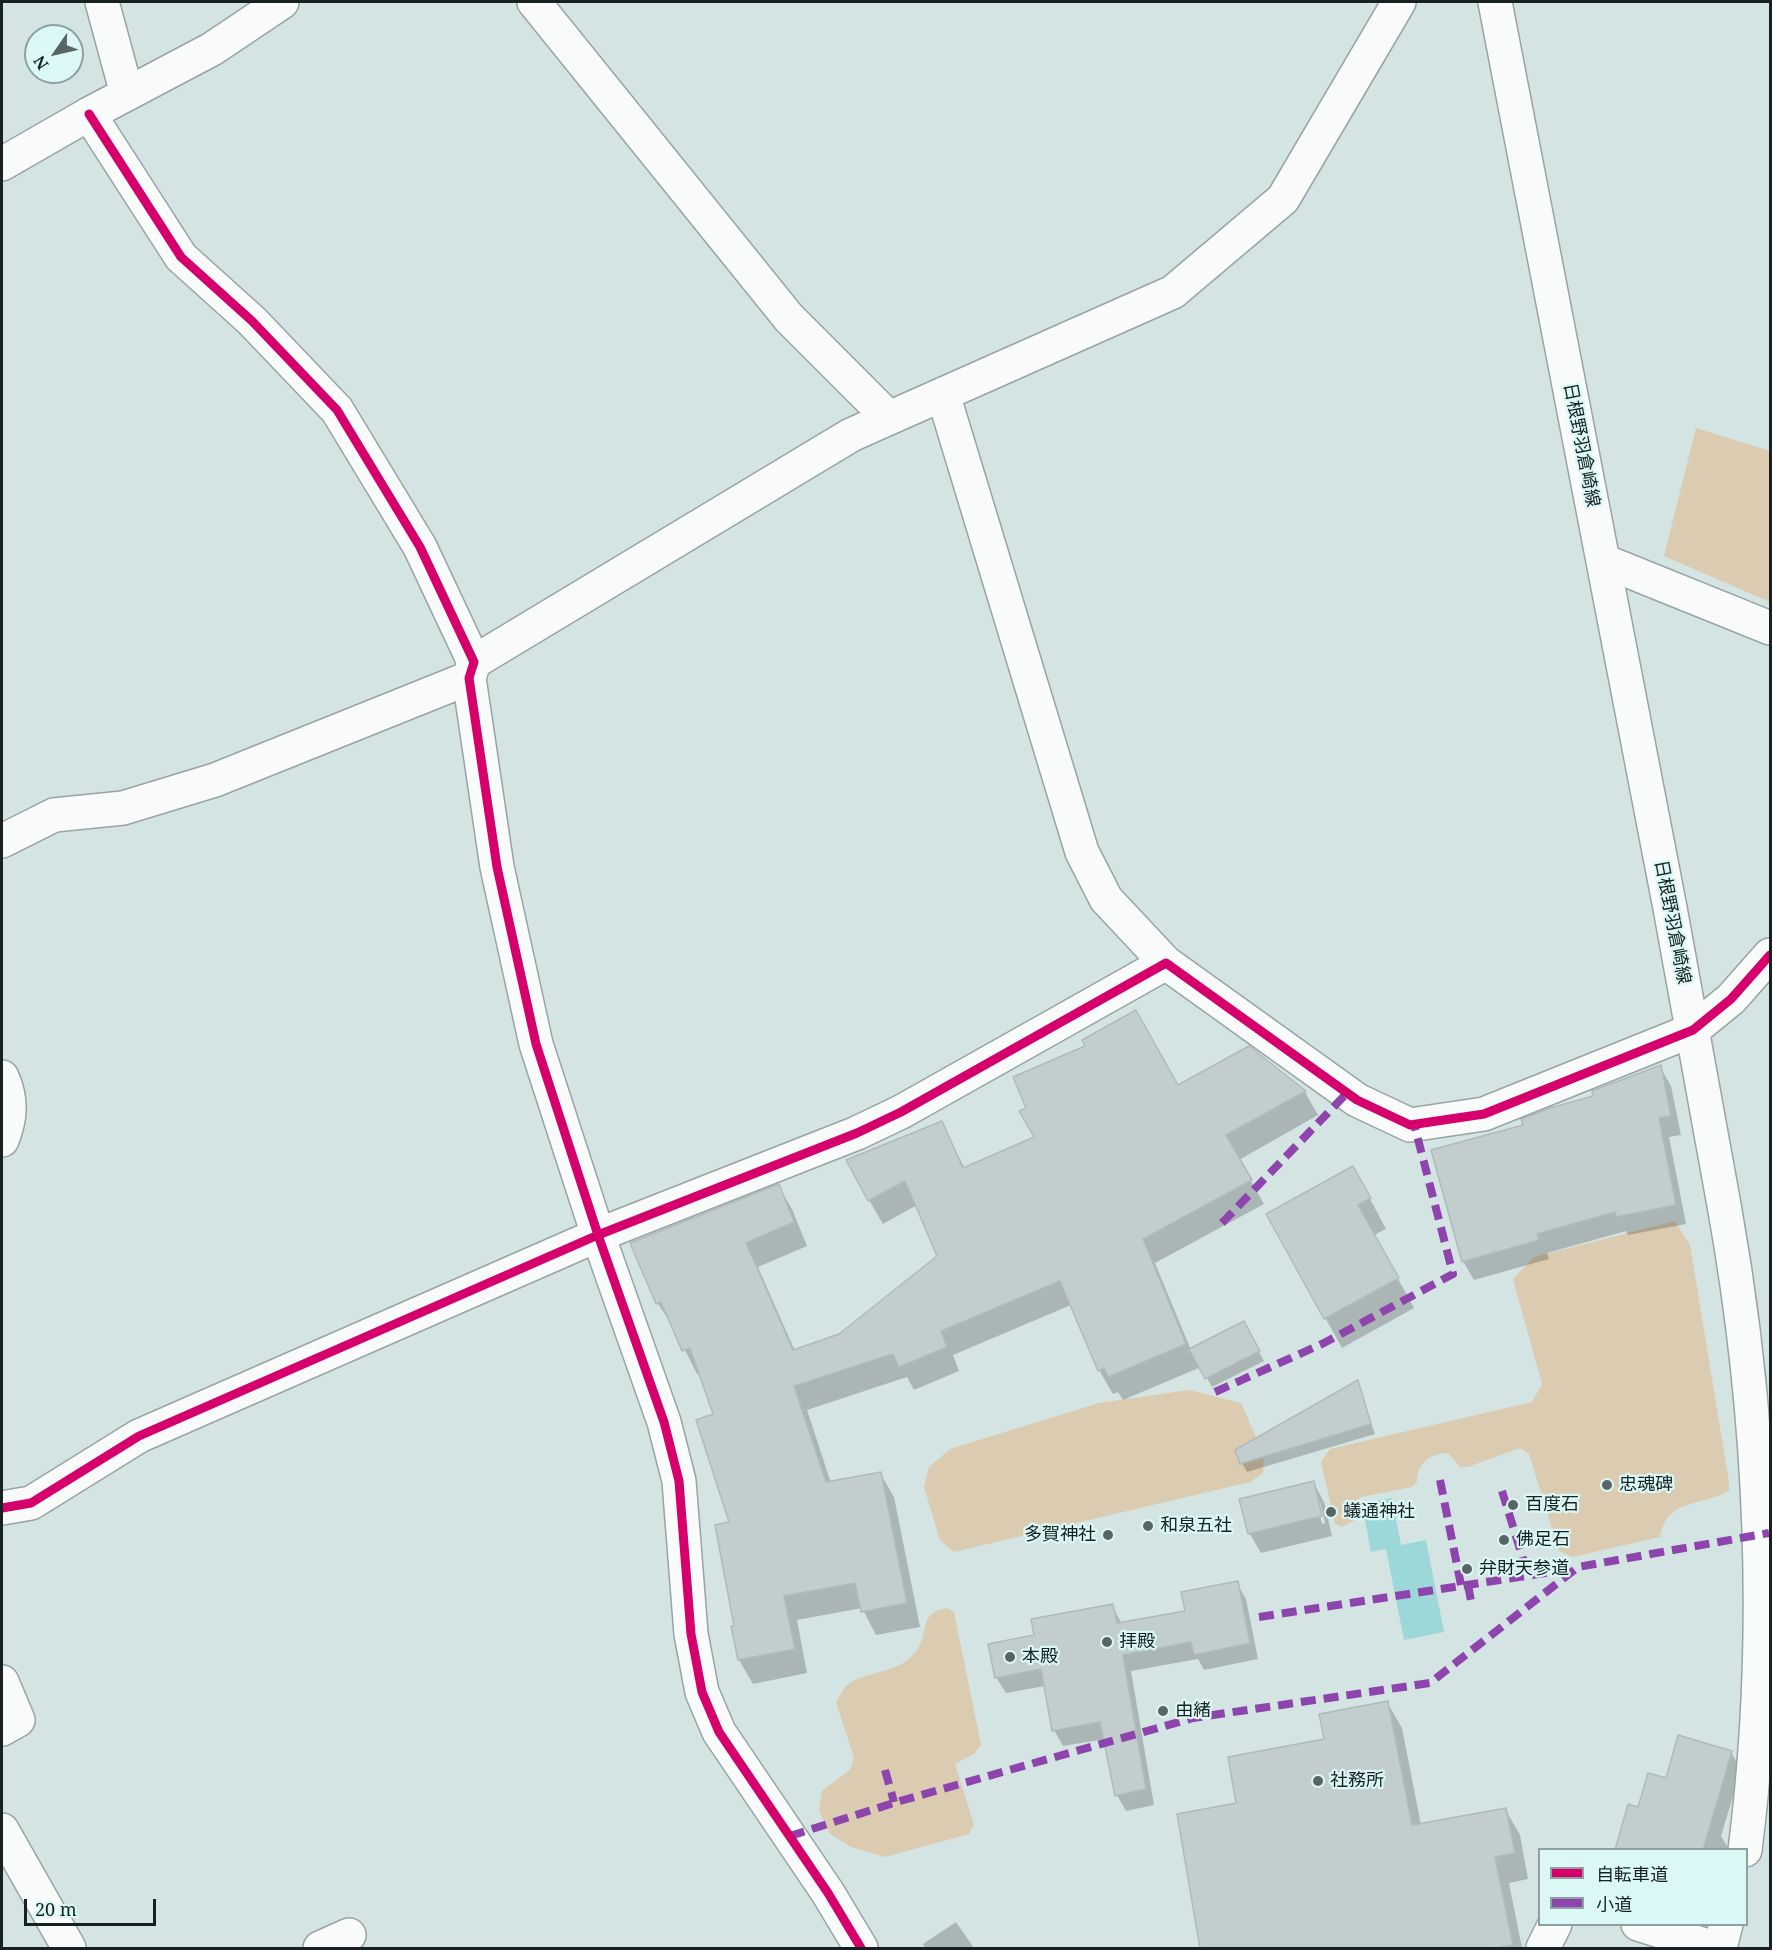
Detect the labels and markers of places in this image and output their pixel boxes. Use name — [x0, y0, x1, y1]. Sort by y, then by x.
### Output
place label: 忠魂碑 — [1619, 1474, 1673, 1496]
marker: 忠魂碑 — [1600, 1478, 1614, 1492]
place label: 百度石 — [1525, 1494, 1579, 1516]
marker: 百度石 — [1506, 1498, 1520, 1512]
place label: 蟻通神社 — [1343, 1501, 1415, 1523]
marker: 蟻通神社 — [1324, 1505, 1338, 1519]
place label: 和泉五社 — [1160, 1515, 1232, 1537]
marker: 和泉五社 — [1141, 1519, 1155, 1533]
place label: 多賀神社 — [1024, 1524, 1096, 1546]
marker: 多賀神社 — [1101, 1528, 1115, 1542]
place label: 佛足石 — [1516, 1529, 1570, 1551]
marker: 佛足石 — [1497, 1533, 1511, 1547]
place label: 弁財天参道 — [1479, 1558, 1569, 1580]
marker: 弁財天参道 — [1460, 1562, 1474, 1576]
place label: 拝殿 — [1119, 1631, 1155, 1653]
marker: 拝殿 — [1100, 1635, 1114, 1649]
place label: 本殿 — [1022, 1646, 1058, 1668]
marker: 本殿 — [1003, 1650, 1017, 1664]
place label: 由緒 — [1175, 1700, 1211, 1722]
marker: 由緒 — [1156, 1704, 1170, 1718]
place label: 社務所 — [1330, 1770, 1384, 1792]
marker: 社務所 — [1311, 1774, 1325, 1788]

